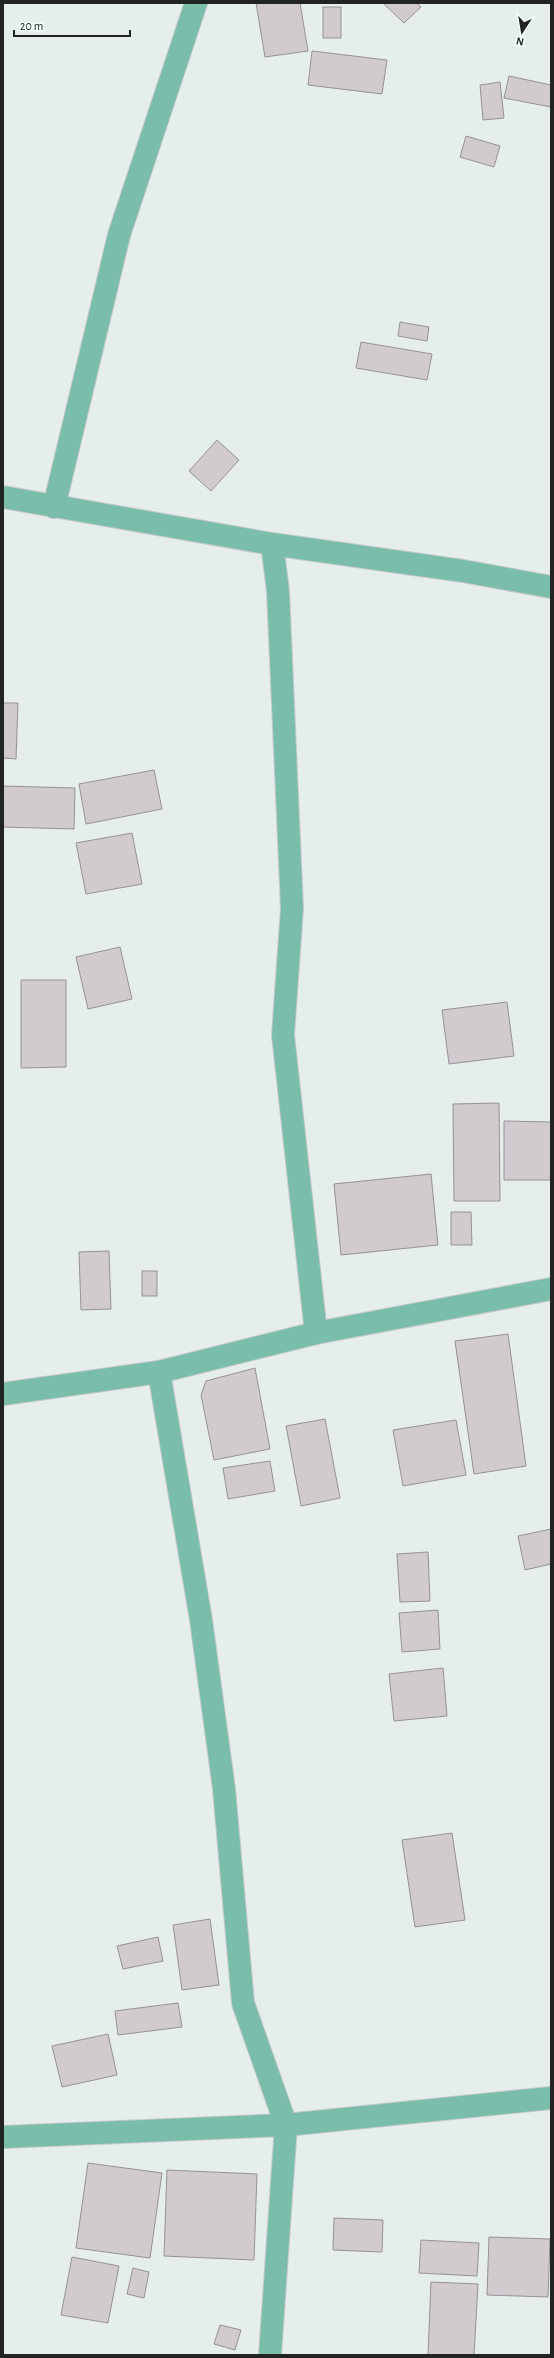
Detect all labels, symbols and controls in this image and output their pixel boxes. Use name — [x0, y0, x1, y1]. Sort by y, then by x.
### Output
scale bar — [14, 12, 130, 38]
north arrow — [502, 12, 542, 52]
text: 20 m — [20, 20, 43, 32]
text: N — [515, 35, 525, 47]

